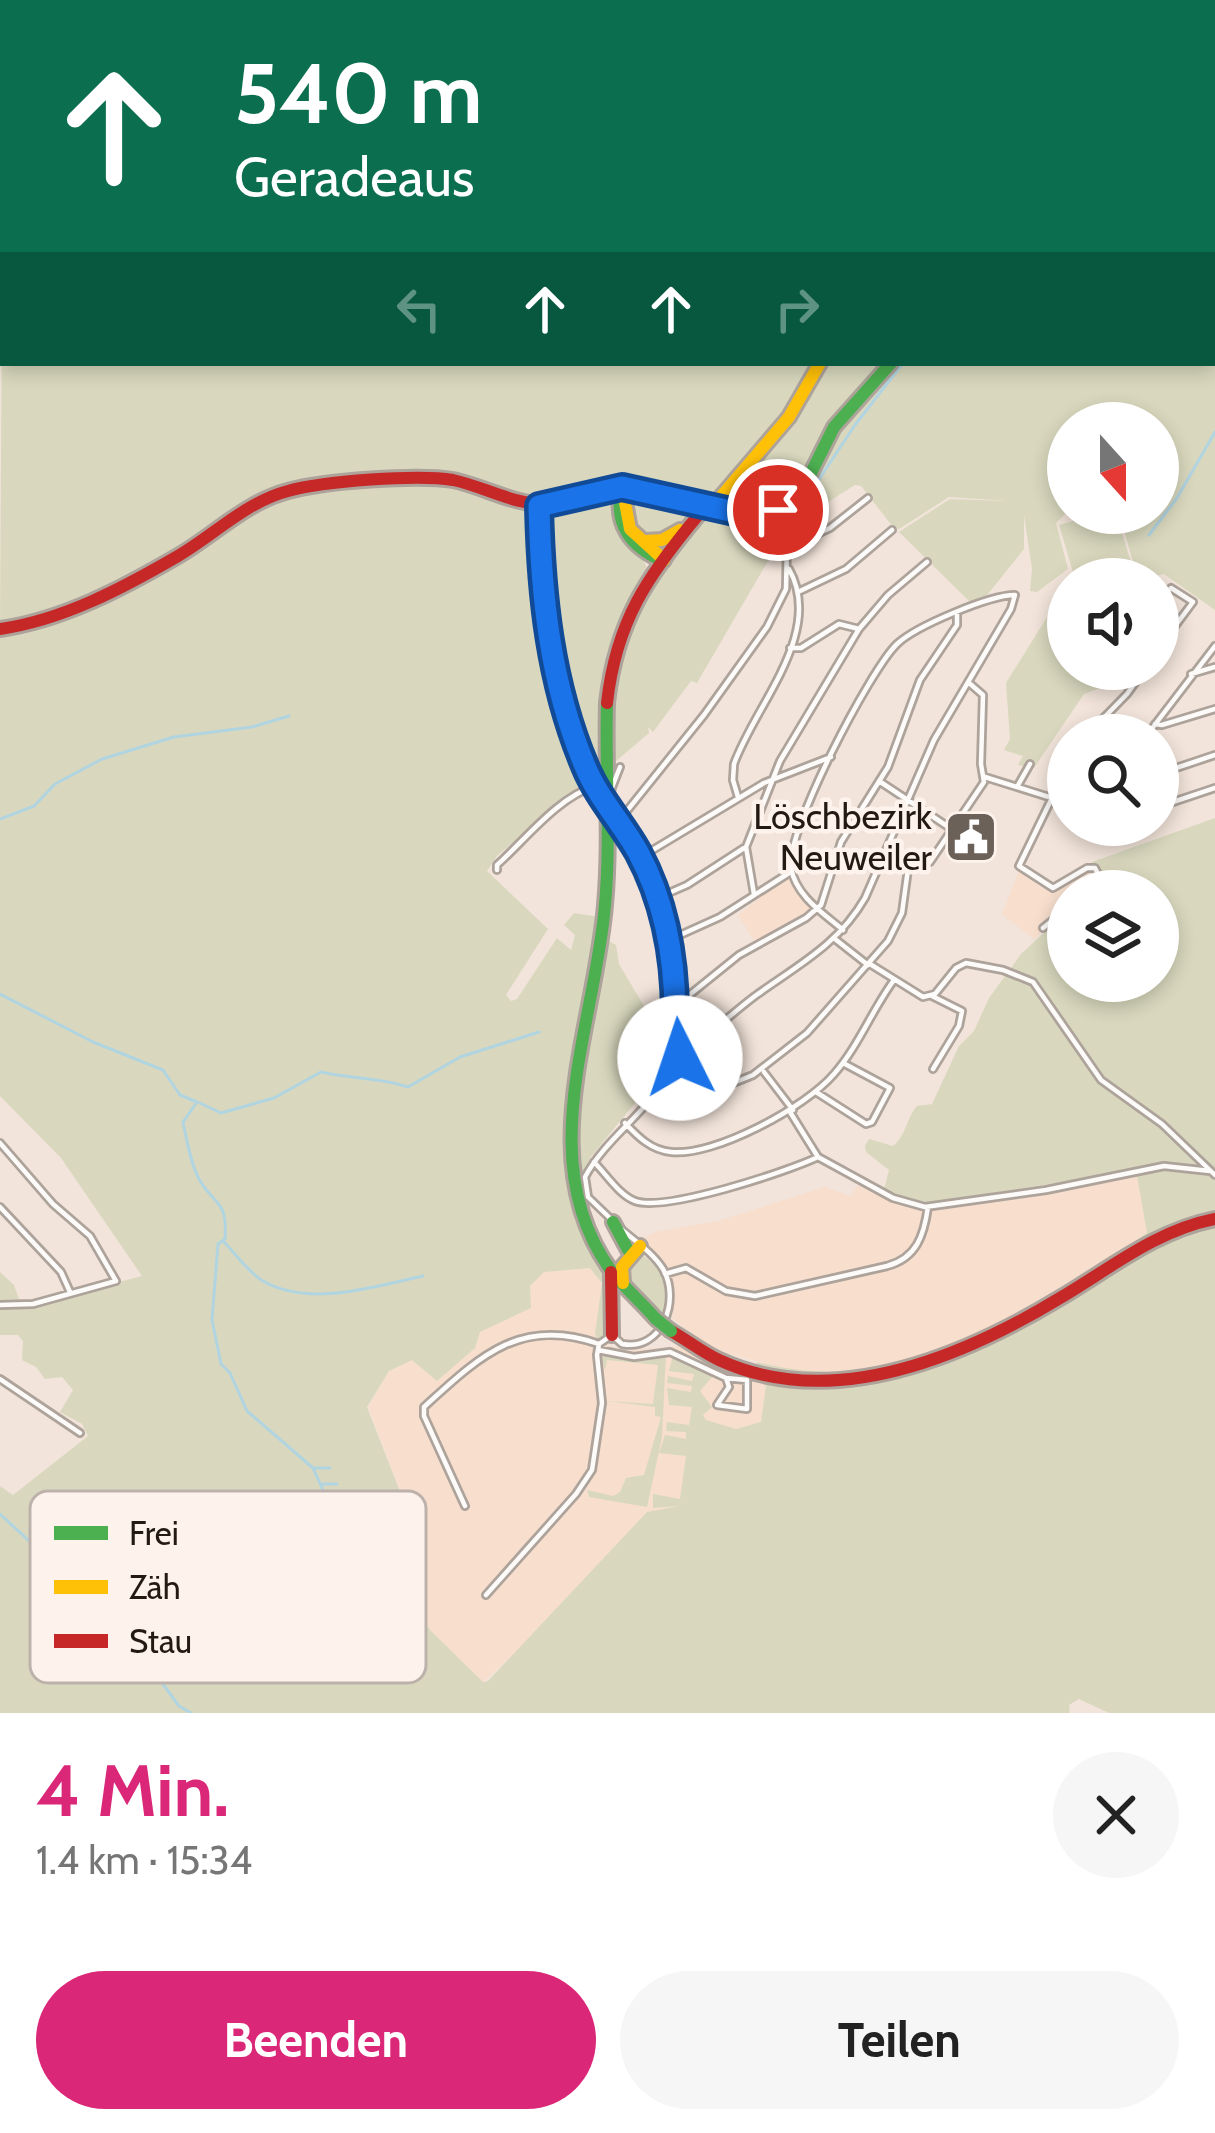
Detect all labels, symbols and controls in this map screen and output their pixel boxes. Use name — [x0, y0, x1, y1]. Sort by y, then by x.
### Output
text: 540 m — [234, 42, 482, 144]
icon: ahead — [36, 48, 192, 204]
text: Geradeaus — [234, 144, 474, 210]
icon: left — [386, 276, 452, 342]
icon: ahead — [512, 276, 578, 342]
icon: ahead — [638, 276, 704, 342]
icon: right — [764, 276, 830, 342]
north arrow — [1047, 402, 1179, 534]
map controls — [1047, 402, 1179, 1002]
pin — [727, 459, 829, 561]
icon: arrive — [745, 477, 811, 543]
button: sound — [1047, 558, 1179, 690]
button: search — [1047, 714, 1179, 846]
place label: Löschbezirk Neuweiler — [753, 794, 933, 879]
public building icon: Löschbezirk Neuweiler — [943, 809, 999, 865]
button: layers — [1047, 870, 1179, 1002]
position arrow — [617, 995, 743, 1121]
legend — [30, 1491, 426, 1683]
text: Frei — [129, 1513, 179, 1553]
text: Zäh — [129, 1567, 181, 1607]
text: Stau — [129, 1621, 192, 1661]
text: 4 Min. — [36, 1747, 229, 1834]
button: close — [1053, 1752, 1179, 1878]
text: 1.4 km · 15:34 — [36, 1836, 252, 1884]
button: Beenden — [36, 1971, 596, 2109]
button: Teilen — [620, 1971, 1179, 2109]

